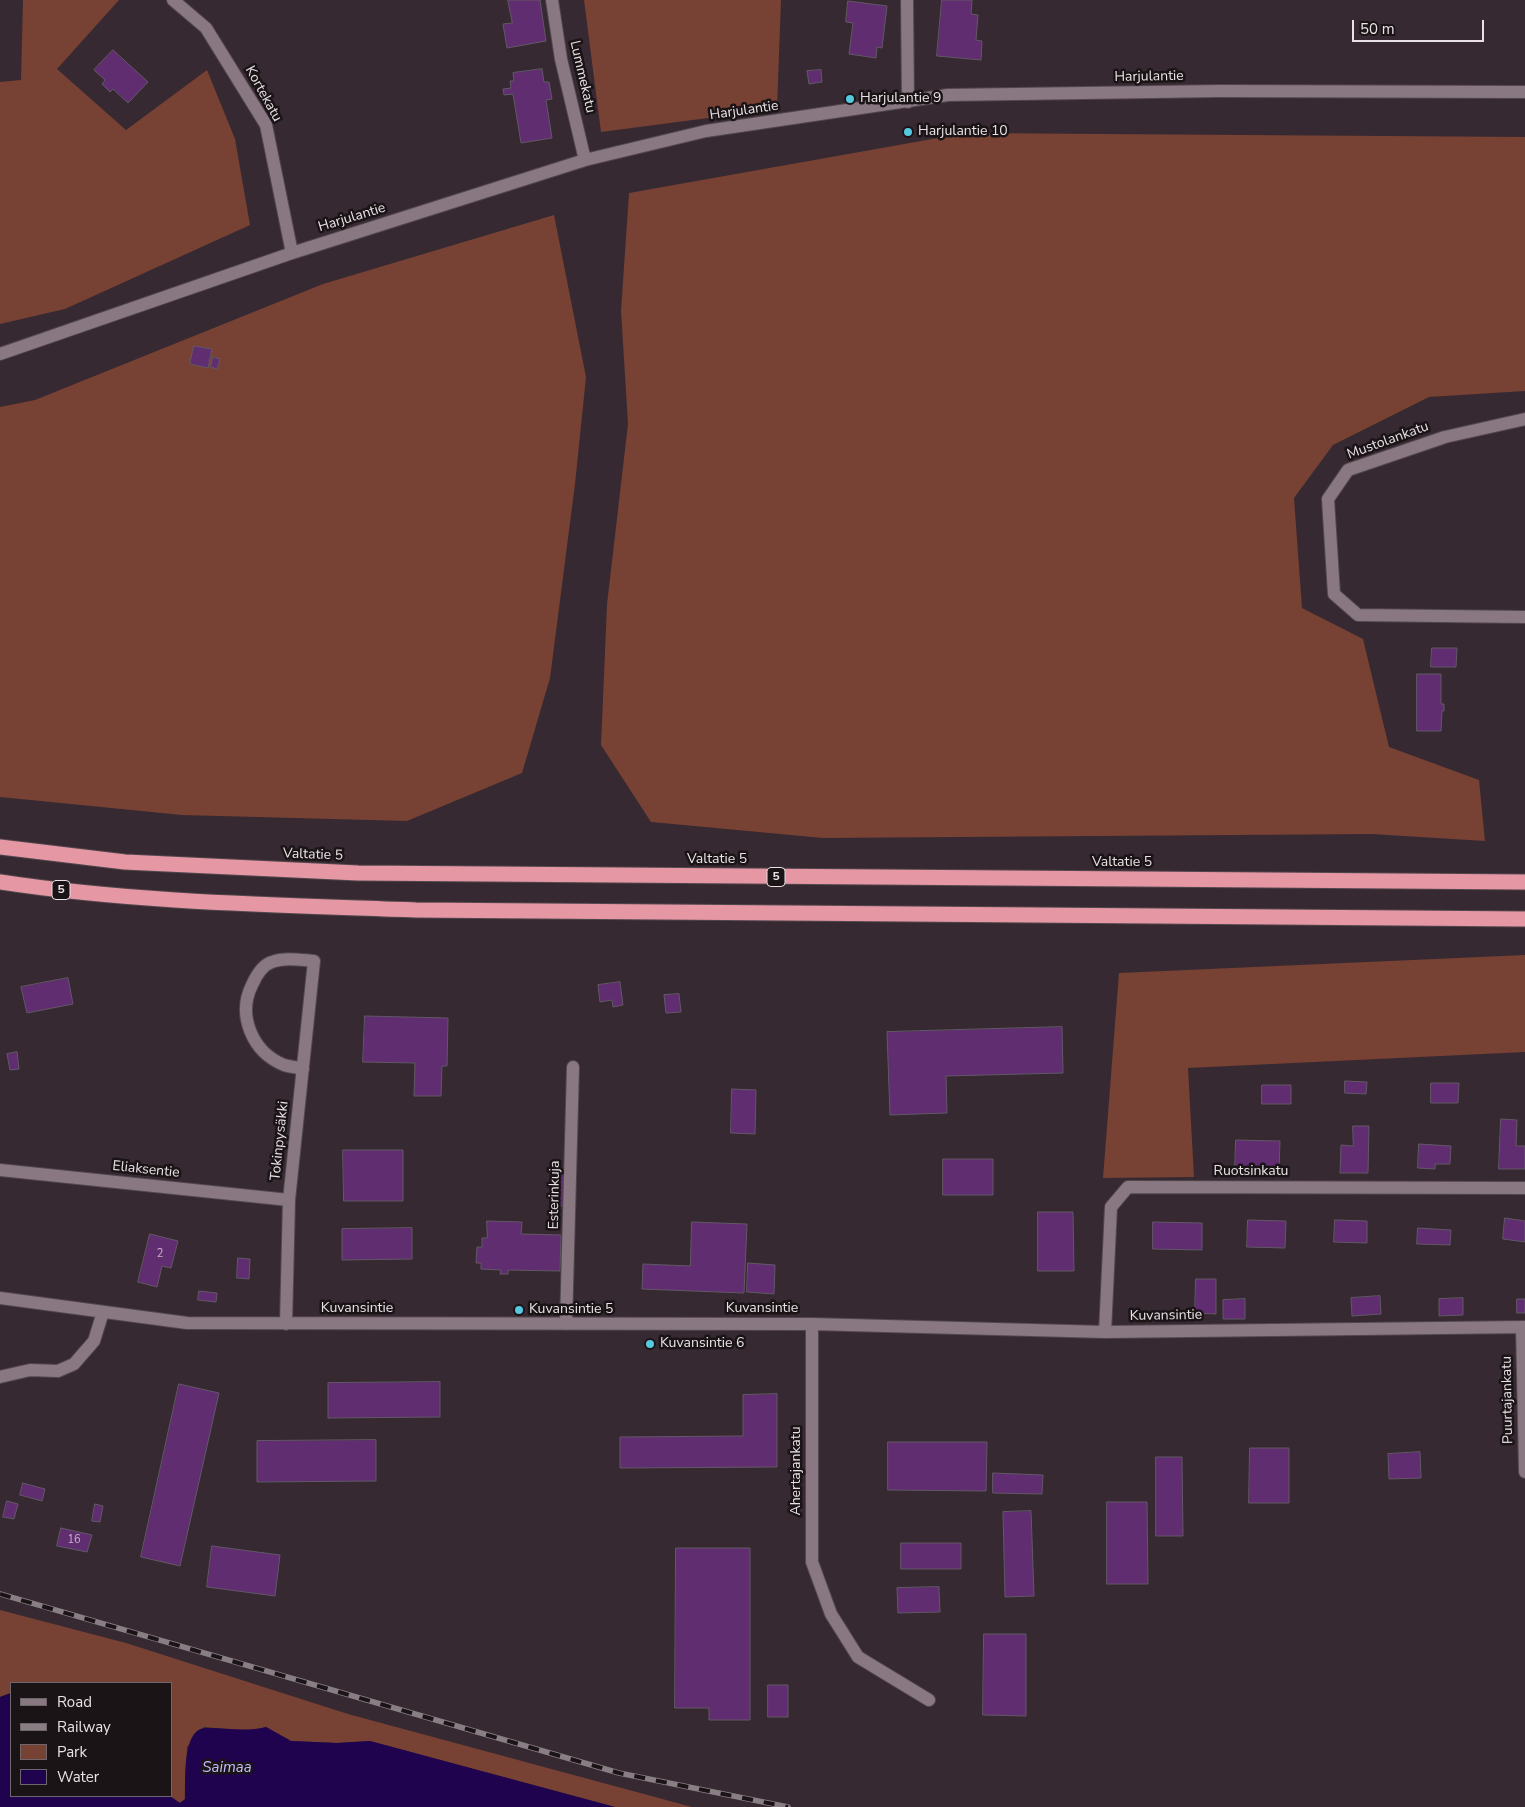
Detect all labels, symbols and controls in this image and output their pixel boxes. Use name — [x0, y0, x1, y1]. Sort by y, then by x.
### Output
scale bar — [1355, 10, 1488, 42]
text: 50 m — [1360, 19, 1395, 39]
street label: Lummekatu — [566, 39, 598, 115]
street label: Kortekatu — [241, 63, 285, 125]
street label: Harjulantie — [1114, 68, 1184, 86]
place label: Harjulantie 9 — [860, 91, 941, 107]
marker: Harjulantie 9 — [844, 93, 856, 105]
street label: Harjulantie — [708, 98, 780, 124]
place label: Harjulantie 10 — [918, 124, 1008, 140]
marker: Harjulantie 10 — [902, 126, 914, 138]
street label: Harjulantie — [316, 200, 388, 236]
street label: Mustolankatu — [1345, 418, 1431, 464]
street label: Valtatie 5 — [283, 846, 343, 864]
street label: Valtatie 5 — [687, 852, 747, 868]
street label: Valtatie 5 — [1092, 855, 1152, 871]
road number: 5 — [767, 868, 785, 886]
road number: 5 — [52, 880, 70, 900]
street label: Tokinpysäkki — [267, 1100, 293, 1182]
street label: Eliaksentie — [112, 1158, 180, 1182]
street label: Esterinkuja — [546, 1160, 564, 1230]
street label: Ruotsinkatu — [1214, 1164, 1288, 1180]
house number: 2 — [157, 1247, 163, 1261]
street label: Kuvansintie — [321, 1301, 393, 1317]
street label: Kuvansintie — [726, 1301, 798, 1317]
place label: Kuvansintie 5 — [529, 1302, 613, 1318]
marker: Kuvansintie 5 — [513, 1304, 525, 1316]
street label: Kuvansintie — [1130, 1307, 1202, 1325]
place label: Kuvansintie 6 — [660, 1336, 744, 1352]
marker: Kuvansintie 6 — [644, 1338, 656, 1350]
street label: Puurtajankatu — [1499, 1356, 1517, 1444]
street label: Ahertajankatu — [789, 1426, 805, 1516]
house number: 16 — [67, 1533, 81, 1547]
legend — [10, 1682, 172, 1797]
text: Road — [57, 1692, 92, 1712]
text: Railway — [57, 1717, 111, 1737]
text: Park — [57, 1742, 87, 1762]
water label: Saimaa — [202, 1759, 252, 1777]
text: Water — [57, 1767, 99, 1787]

